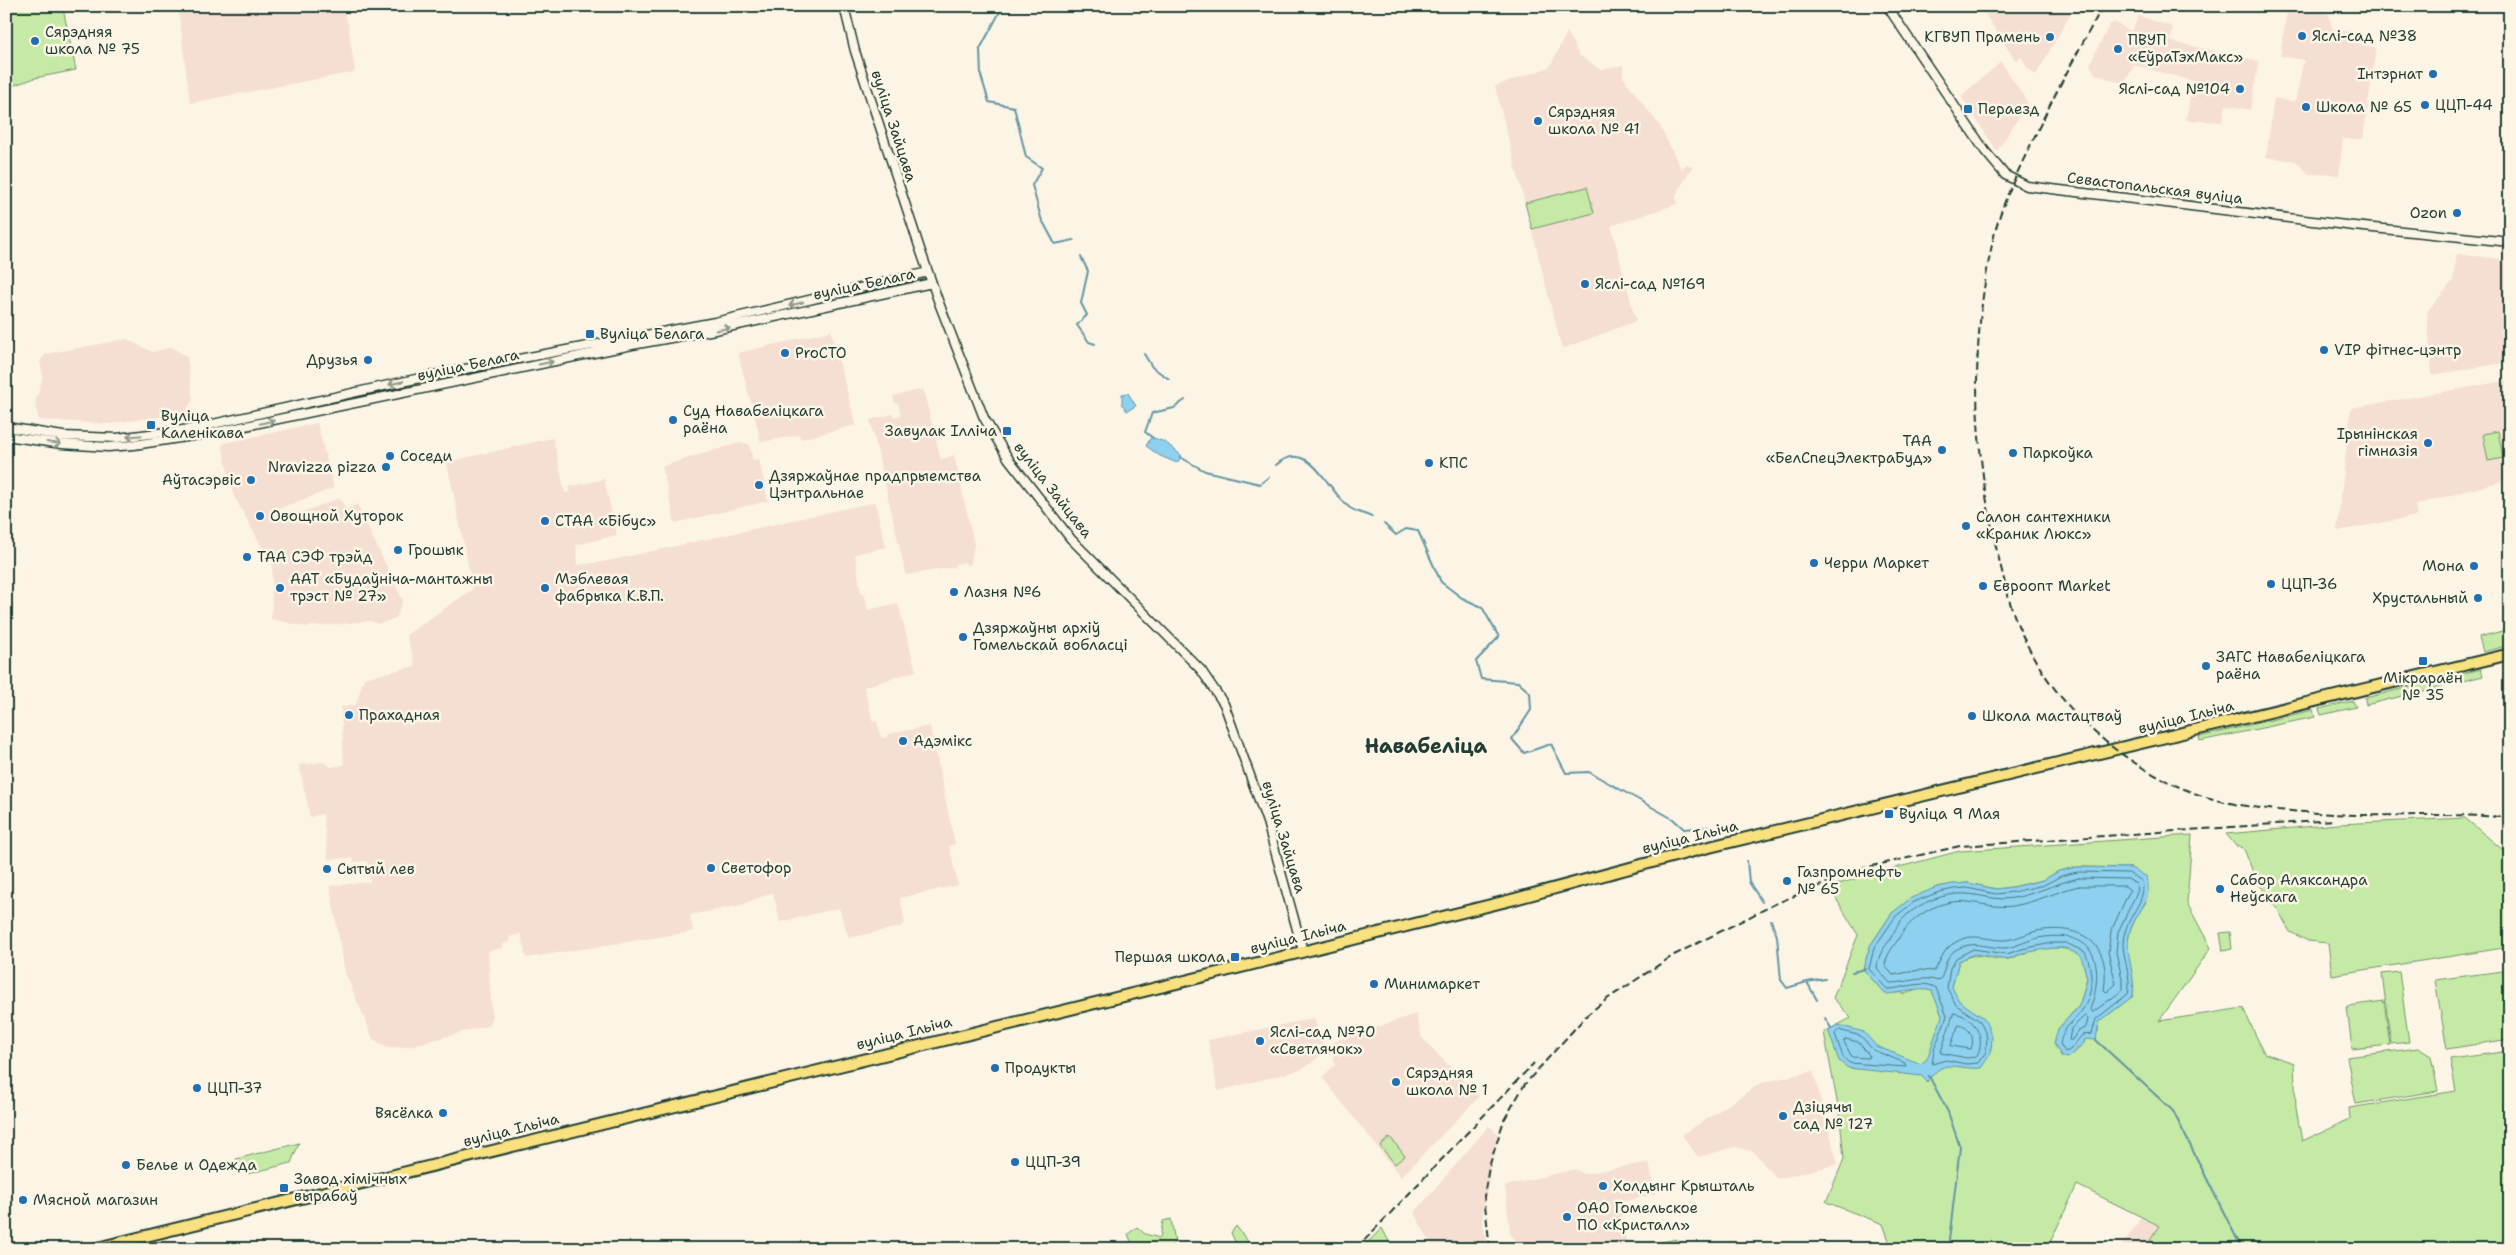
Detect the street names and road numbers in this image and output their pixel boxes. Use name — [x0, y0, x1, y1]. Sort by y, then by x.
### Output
street label: вуліца Зайцава — [866, 67, 922, 185]
street label: Севастопальская вуліца — [2066, 167, 2245, 209]
street label: вуліца Белага — [811, 263, 917, 305]
street label: вуліца Белага — [415, 344, 521, 386]
street label: вуліца Зайцава — [1009, 438, 1097, 543]
street label: вуліца Ільіча — [2136, 695, 2237, 739]
street label: вуліца Зайцава — [1257, 778, 1311, 896]
street label: вуліца Ільіча — [1640, 815, 1741, 859]
street label: вуліца Ільіча — [1248, 915, 1349, 959]
street label: вуліца Ільіча — [854, 1011, 955, 1055]
street label: вуліца Ільіча — [461, 1108, 562, 1152]

